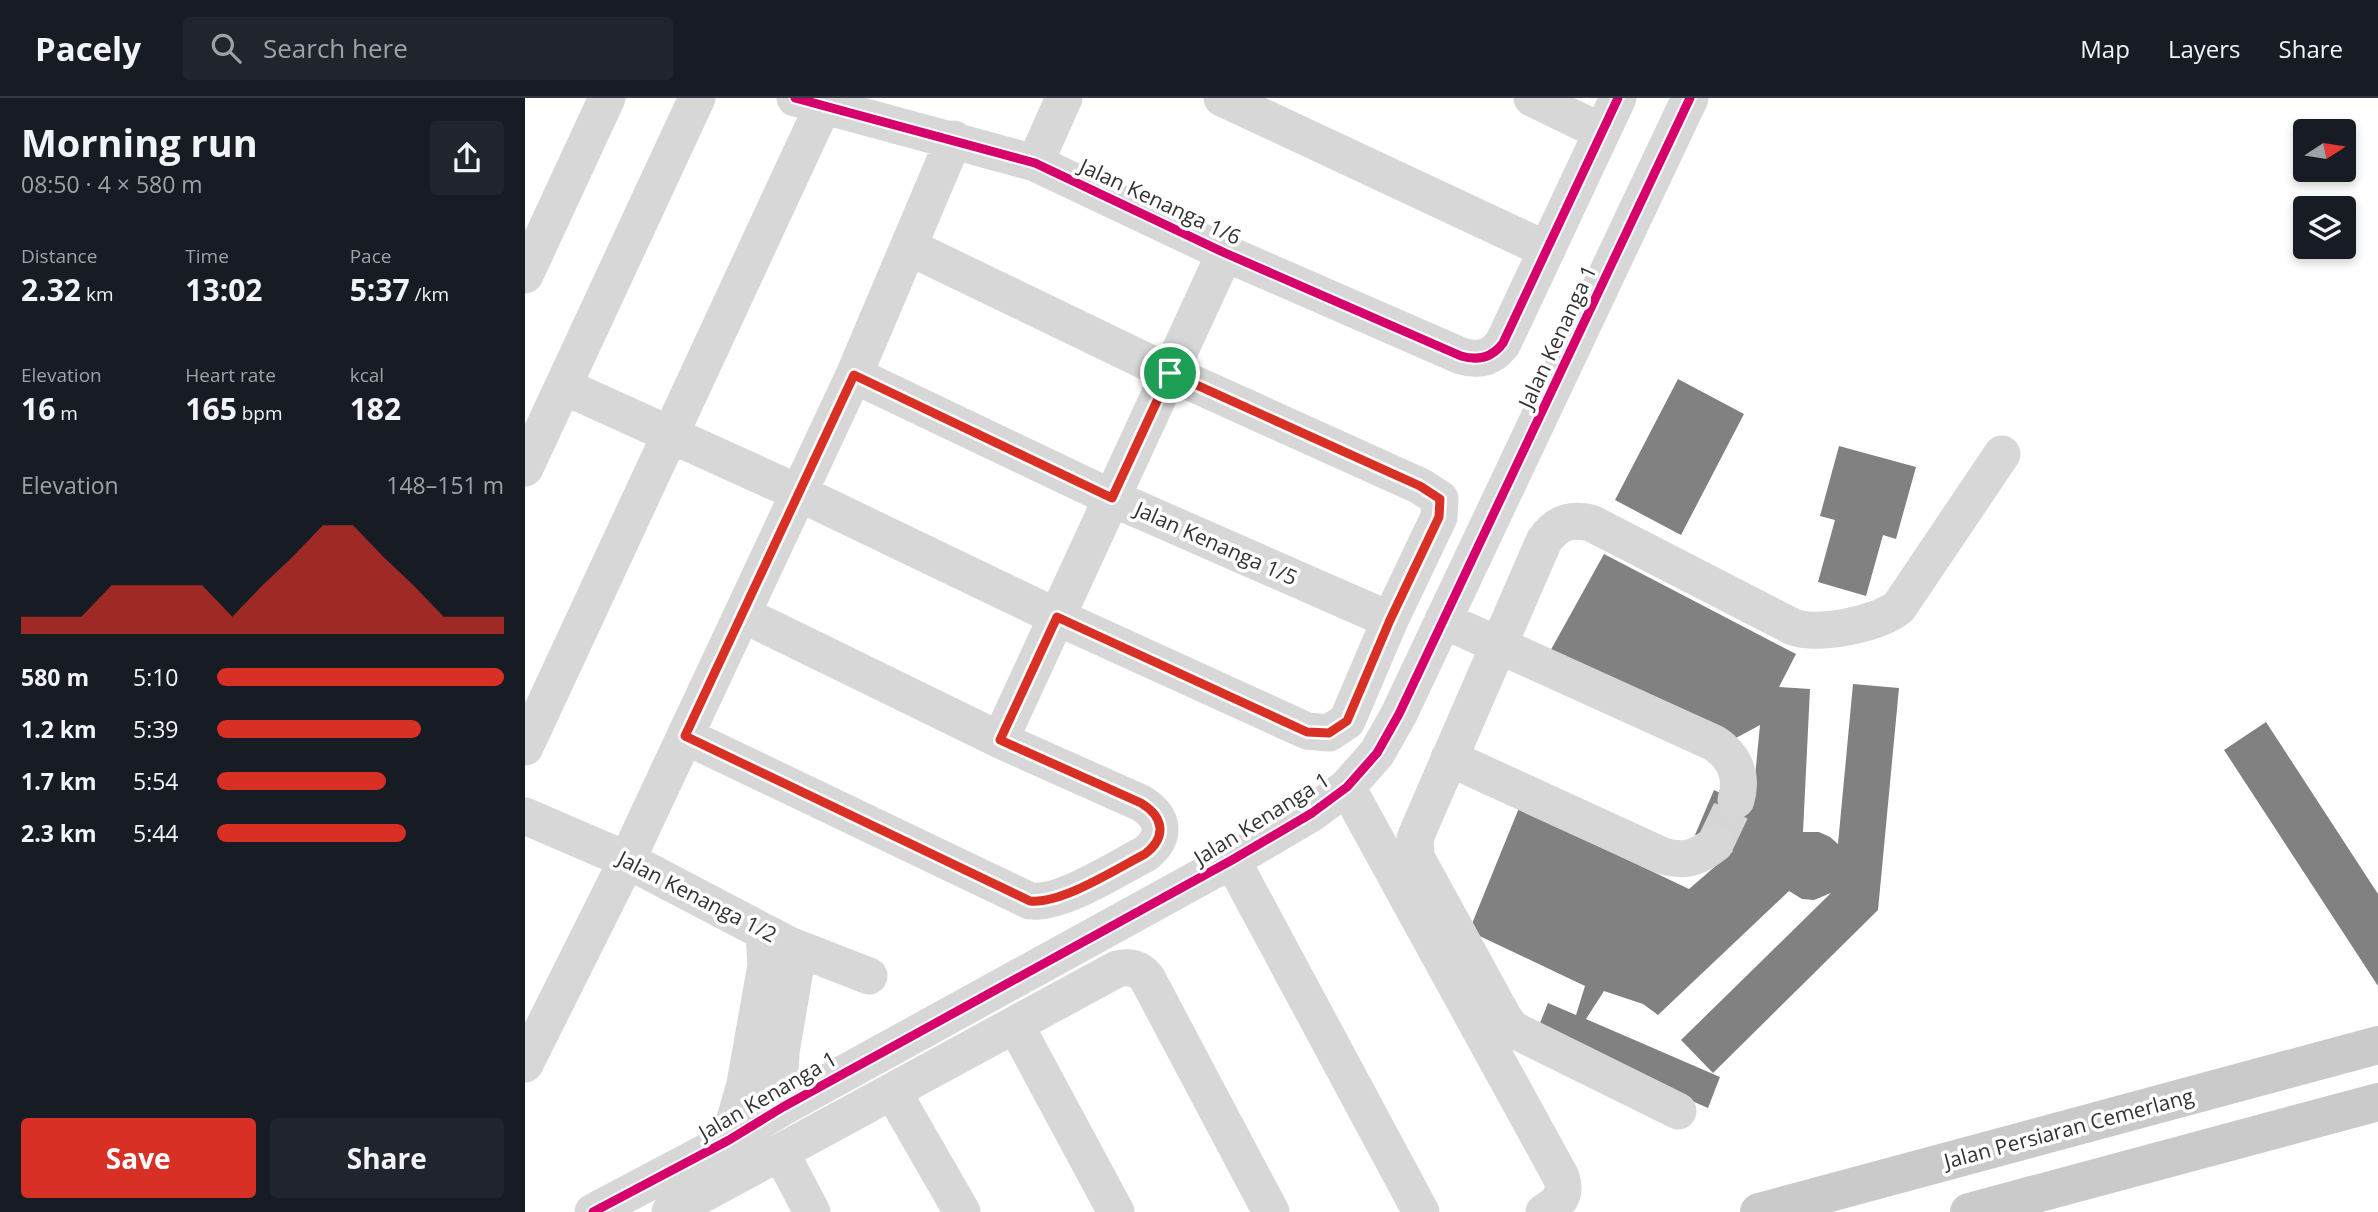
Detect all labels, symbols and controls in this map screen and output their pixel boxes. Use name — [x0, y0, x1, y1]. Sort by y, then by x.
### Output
search box — [183, 17, 673, 80]
text: Pacely — [35, 26, 141, 71]
icon: search — [207, 29, 245, 67]
text: Search here — [263, 30, 408, 66]
text: Map — [2080, 32, 2130, 65]
text: Layers — [2168, 32, 2241, 65]
text: Share — [2279, 32, 2343, 65]
text: Morning run — [21, 116, 258, 168]
north arrow — [2293, 119, 2355, 182]
map controls — [2293, 119, 2356, 259]
button: share — [430, 121, 504, 195]
street label: Jalan Kenanga 1/6 — [1073, 151, 1246, 251]
text: 08:50 · 4 × 580 m — [21, 168, 203, 200]
button: layers — [2293, 196, 2356, 259]
text: Distance — [21, 243, 97, 269]
text: Time — [185, 243, 229, 269]
text: Pace — [350, 243, 391, 269]
street label: Jalan Kenanga 1 — [1511, 260, 1603, 415]
text: 2.32 — [21, 269, 81, 310]
text: 13:02 — [185, 269, 263, 310]
text: 5:37 — [350, 269, 410, 310]
text: km — [81, 281, 114, 307]
text: /km — [410, 281, 449, 307]
pin — [1140, 343, 1200, 403]
icon: arrive — [1151, 354, 1189, 392]
text: Elevation — [21, 362, 102, 388]
text: Heart rate — [185, 362, 276, 388]
text: kcal — [350, 362, 384, 388]
text: 16 — [21, 388, 55, 429]
text: 165 — [185, 388, 237, 429]
text: 182 — [350, 388, 401, 429]
text: m — [55, 400, 78, 426]
text: bpm — [237, 400, 283, 426]
text: Elevation — [21, 469, 119, 501]
text: 148–151 m — [386, 469, 504, 501]
street label: Jalan Kenanga 1/5 — [1129, 494, 1302, 591]
text: 580 m — [21, 661, 89, 693]
text: 5:10 — [133, 661, 179, 693]
text: 1.2 km — [21, 713, 97, 745]
text: 5:39 — [133, 713, 179, 745]
text: 1.7 km — [21, 765, 97, 797]
text: 5:54 — [133, 765, 179, 797]
street label: Jalan Kenanga 1 — [1187, 765, 1335, 872]
text: 2.3 km — [21, 817, 97, 849]
text: 5:44 — [133, 817, 179, 849]
street label: Jalan Kenanga 1/2 — [611, 843, 782, 948]
street label: Jalan Kenanga 1 — [692, 1044, 842, 1147]
street label: Jalan Persiaran Cemerlang — [1939, 1081, 2197, 1175]
button: Save — [21, 1118, 256, 1198]
button: Share — [270, 1118, 504, 1198]

